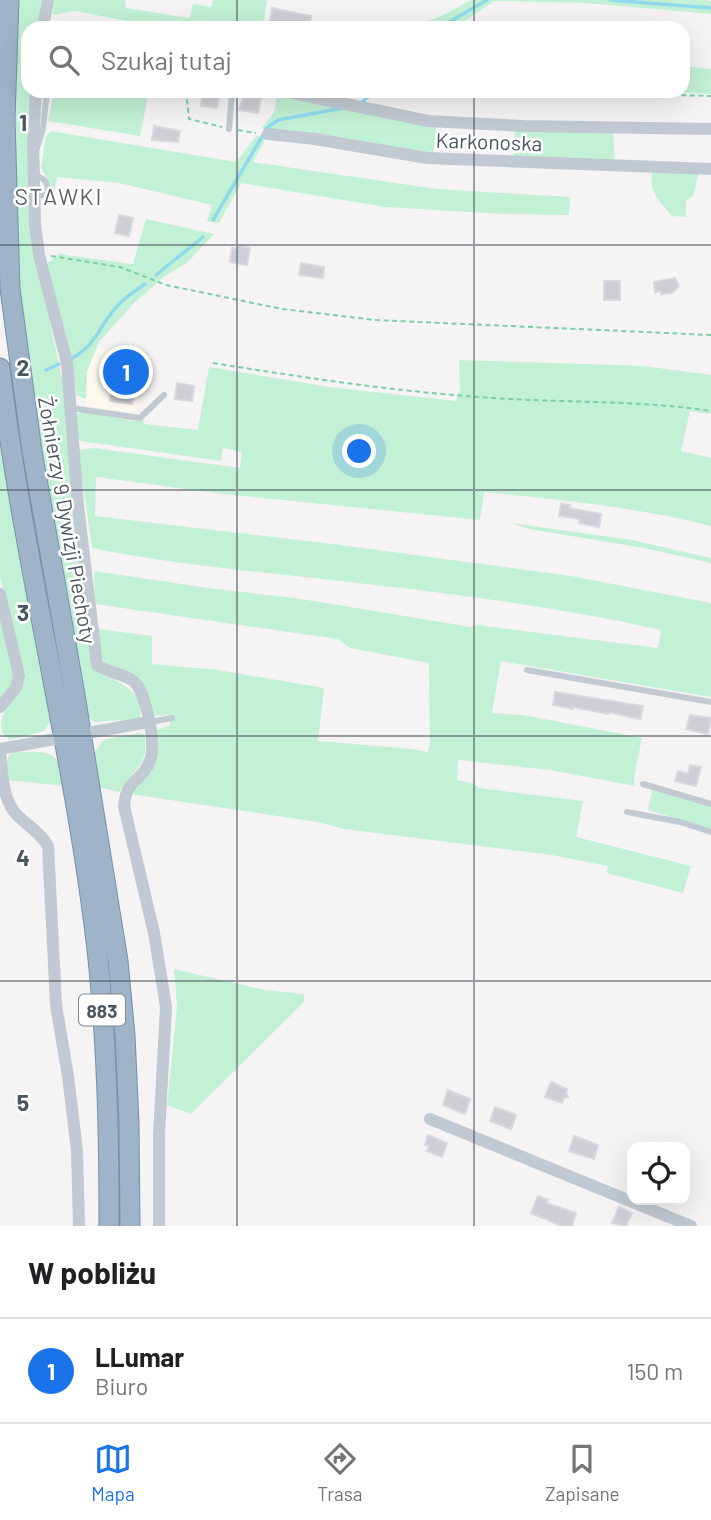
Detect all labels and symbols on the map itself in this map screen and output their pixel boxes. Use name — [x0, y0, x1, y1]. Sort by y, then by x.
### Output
text: 1 — [19, 108, 27, 136]
street label: Karkonoska — [435, 127, 543, 155]
district label: STAWKI — [14, 182, 104, 210]
pin: 1 — [103, 346, 149, 398]
text: 2 — [17, 353, 29, 381]
street label: Żołnierzy 9 Dywizji Piechoty — [34, 394, 102, 646]
your location — [342, 434, 376, 468]
text: 3 — [17, 598, 29, 626]
text: 4 — [16, 843, 30, 871]
road number: 883 — [79, 994, 125, 1026]
text: 5 — [17, 1088, 29, 1116]

